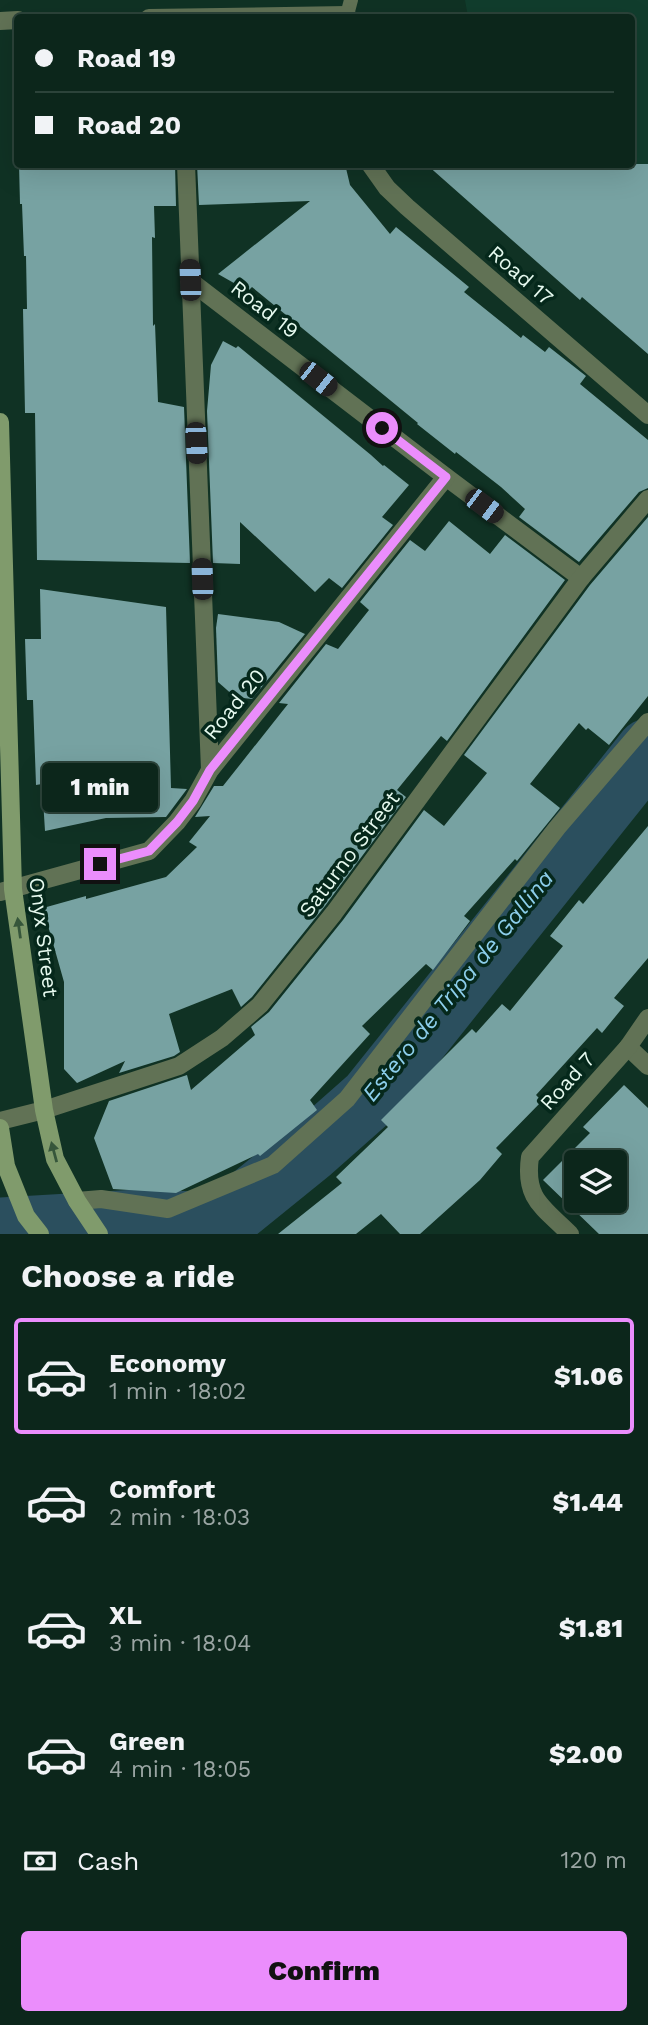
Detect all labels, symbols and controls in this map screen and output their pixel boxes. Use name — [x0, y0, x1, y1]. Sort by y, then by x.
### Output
text: Road 19 — [77, 43, 176, 73]
text: Road 20 — [77, 110, 181, 140]
street label: Road 17 — [483, 240, 559, 310]
car — [179, 259, 202, 301]
street label: Road 19 — [226, 275, 304, 343]
car — [295, 358, 342, 400]
route start — [366, 412, 398, 444]
car — [185, 421, 208, 465]
car — [461, 485, 508, 527]
car — [191, 558, 214, 600]
street label: Road 20 — [198, 664, 270, 744]
callout: 1 min — [42, 762, 158, 812]
text: 1 min — [70, 774, 130, 801]
street label: Saturno Street — [294, 786, 405, 922]
route end — [84, 848, 116, 880]
water label: Estero de Tripa de Gallina — [357, 865, 559, 1107]
street label: Onyx Street — [24, 876, 64, 998]
one-way arrow — [13, 917, 24, 939]
street label: Road 7 — [535, 1047, 600, 1115]
one-way arrow — [48, 1141, 59, 1163]
map controls — [564, 1150, 627, 1213]
button: layers — [564, 1150, 627, 1213]
text: Choose a ride — [21, 1257, 235, 1295]
icon: car — [25, 1345, 88, 1408]
text: Economy — [109, 1348, 226, 1378]
text: $1.06 — [554, 1361, 623, 1391]
text: 1 min · 18:02 — [109, 1378, 246, 1405]
icon: car — [25, 1471, 88, 1534]
text: Comfort — [109, 1474, 215, 1504]
text: $1.44 — [553, 1487, 623, 1517]
text: 2 min · 18:03 — [109, 1504, 250, 1531]
icon: car — [25, 1597, 88, 1660]
text: XL — [109, 1600, 142, 1630]
text: $1.81 — [559, 1613, 623, 1643]
text: 3 min · 18:04 — [109, 1630, 251, 1657]
icon: car — [25, 1723, 88, 1786]
text: Green — [109, 1726, 185, 1756]
text: $2.00 — [549, 1739, 623, 1769]
text: 4 min · 18:05 — [109, 1756, 251, 1783]
icon: cash — [21, 1842, 59, 1880]
text: Cash — [77, 1846, 139, 1876]
text: 120 m — [561, 1847, 627, 1874]
button: Confirm — [21, 1931, 627, 2011]

